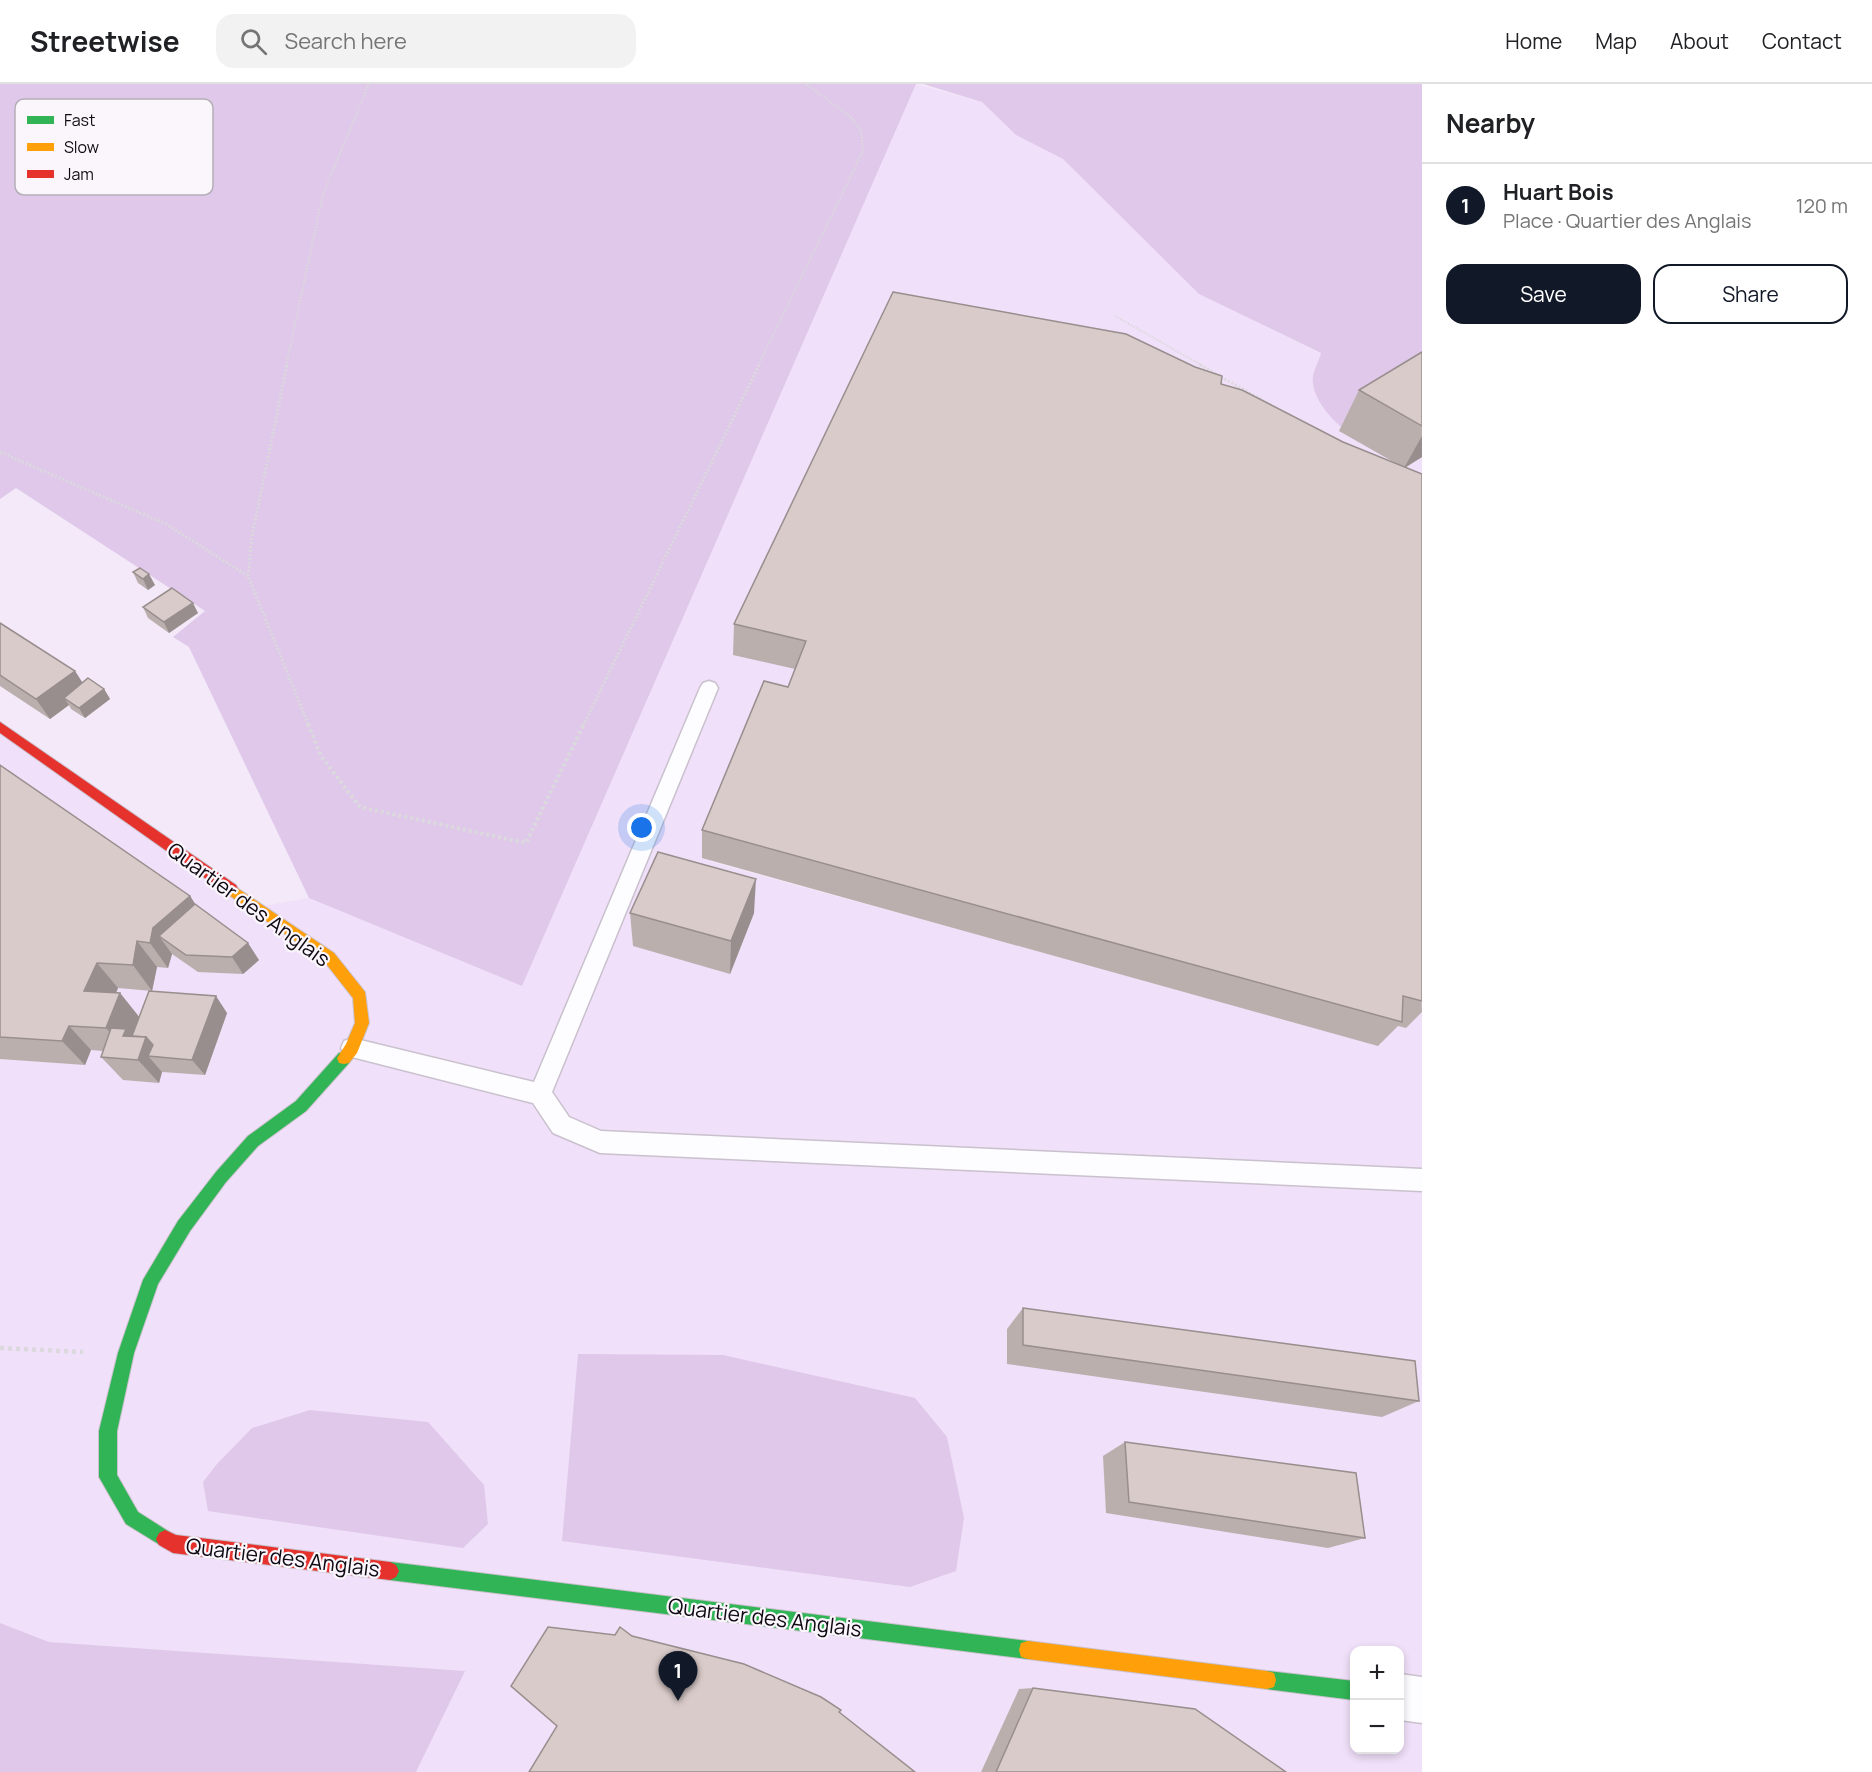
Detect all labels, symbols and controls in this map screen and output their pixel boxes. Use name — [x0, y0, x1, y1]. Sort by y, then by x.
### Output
search box — [216, 14, 636, 68]
text: Streetwise — [30, 22, 180, 60]
icon: search — [237, 25, 270, 58]
text: Search here — [285, 26, 407, 56]
text: Home — [1505, 27, 1562, 55]
text: Map — [1595, 27, 1637, 55]
text: About — [1670, 27, 1729, 55]
text: Contact — [1762, 27, 1842, 55]
legend — [15, 99, 213, 195]
text: Nearby — [1446, 105, 1535, 141]
text: Fast — [64, 109, 95, 131]
text: Slow — [64, 136, 99, 158]
text: Jam — [64, 163, 94, 185]
text: Huart Bois — [1503, 177, 1614, 207]
text: 1 — [1461, 192, 1470, 219]
text: 120 m — [1796, 192, 1848, 219]
text: Place · Quartier des Anglais — [1503, 207, 1751, 234]
button: Save — [1446, 264, 1641, 324]
button: Share — [1653, 264, 1848, 324]
your location — [627, 813, 656, 842]
street label: Quartier des Anglais — [162, 835, 336, 973]
street label: Quartier des Anglais — [185, 1531, 381, 1583]
street label: Quartier des Anglais — [667, 1591, 863, 1643]
map controls — [1350, 1646, 1404, 1754]
button: + — [1350, 1646, 1404, 1700]
pin: 1 — [658, 1652, 698, 1701]
button: − — [1350, 1700, 1404, 1754]

